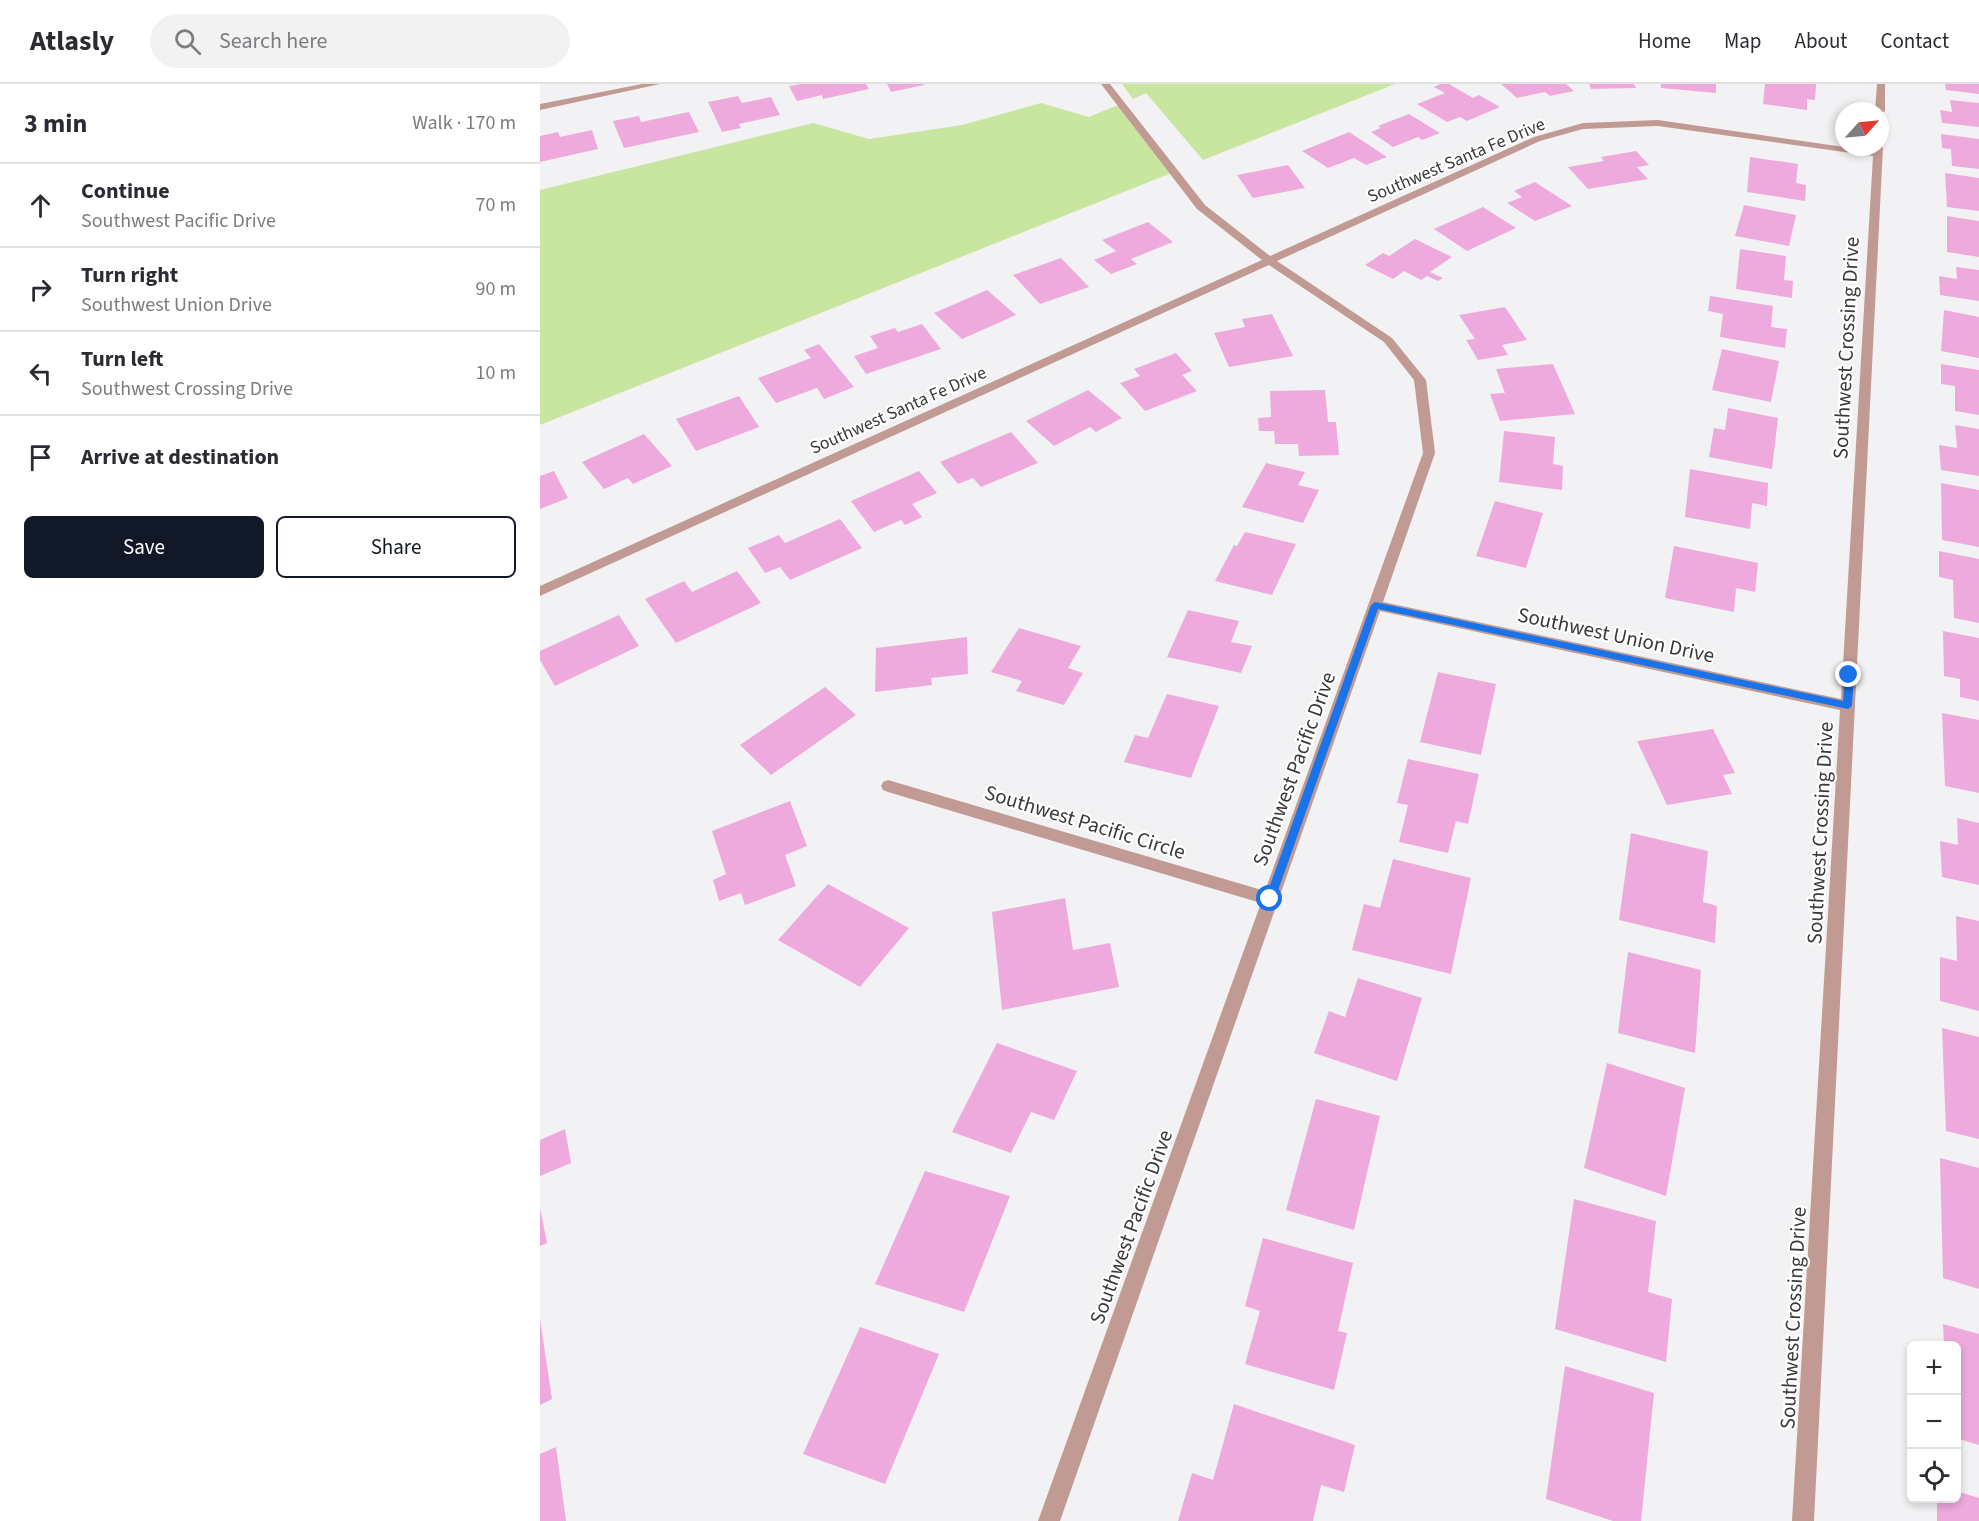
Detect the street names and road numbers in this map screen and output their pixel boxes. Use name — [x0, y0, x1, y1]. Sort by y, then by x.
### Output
street label: Southwest Santa Fe Drive — [1363, 112, 1549, 209]
street label: Southwest Crossing Drive — [1825, 236, 1867, 460]
street label: Southwest Santa Fe Drive — [806, 360, 991, 461]
street label: Southwest Union Drive — [1515, 599, 1717, 671]
street label: Southwest Pacific Drive — [1245, 668, 1343, 870]
street label: Southwest Crossing Drive — [1799, 721, 1841, 945]
street label: Southwest Pacific Circle — [981, 777, 1189, 867]
street label: Southwest Pacific Drive — [1082, 1126, 1180, 1328]
street label: Southwest Crossing Drive — [1772, 1206, 1814, 1430]

